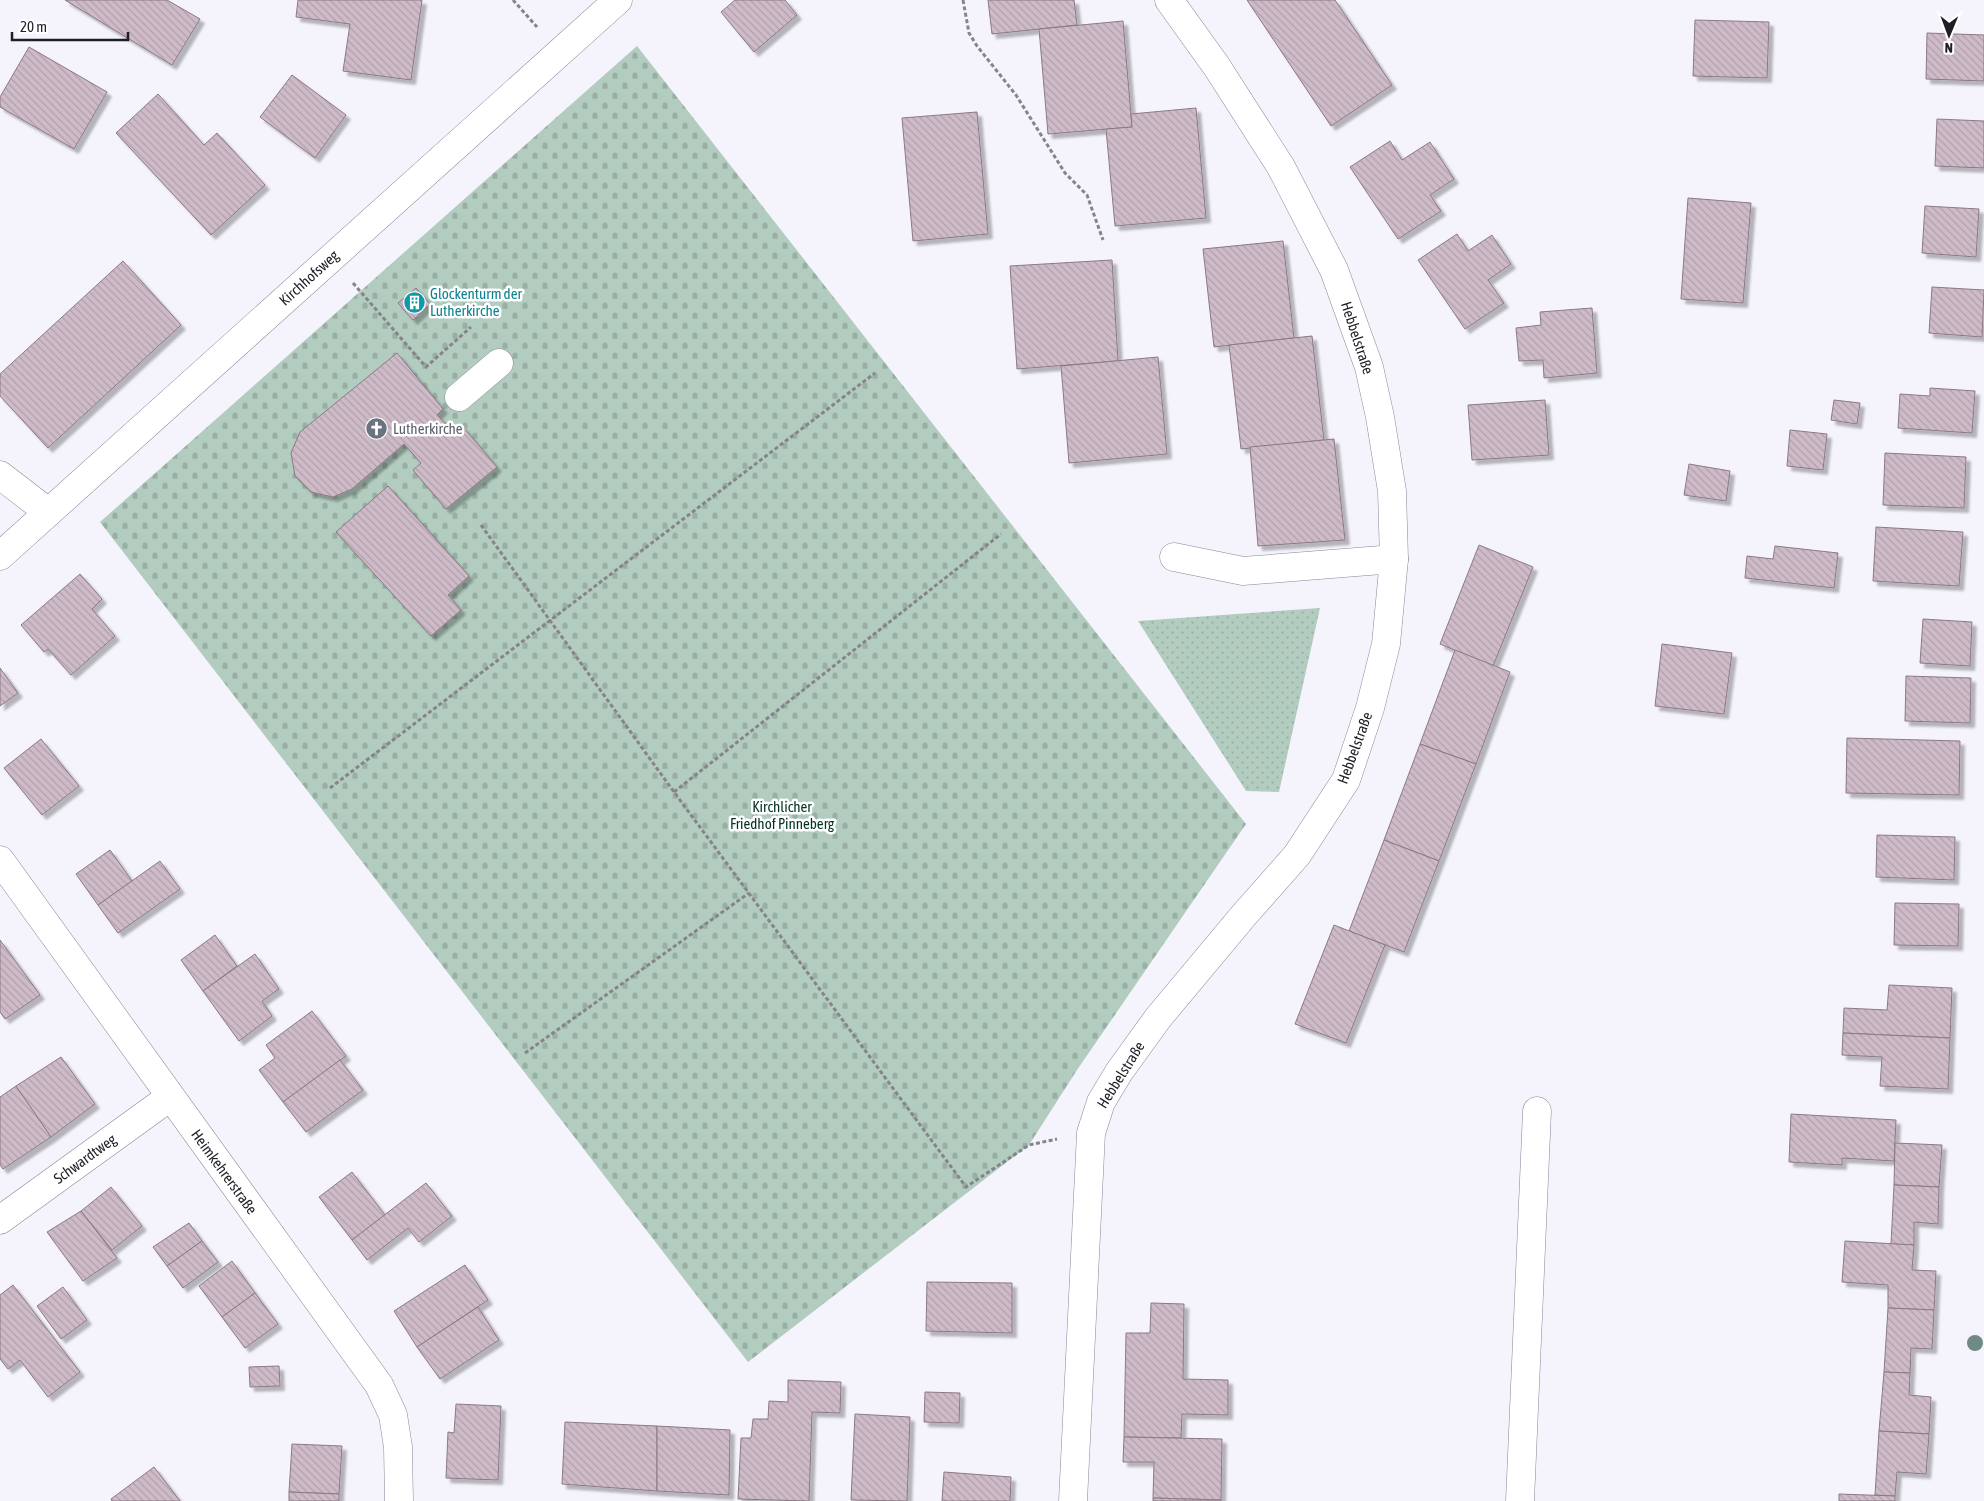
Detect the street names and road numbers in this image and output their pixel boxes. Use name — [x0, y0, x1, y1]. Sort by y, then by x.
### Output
street label: Kirchhofsweg — [276, 246, 342, 309]
street label: Hebbelstraße — [1338, 300, 1377, 376]
street label: Hebbelstraße — [1334, 709, 1375, 786]
street label: Hebbelstraße — [1093, 1038, 1148, 1111]
street label: Heimkehrerstraße — [188, 1126, 261, 1217]
street label: Schwardtweg — [50, 1130, 120, 1187]

